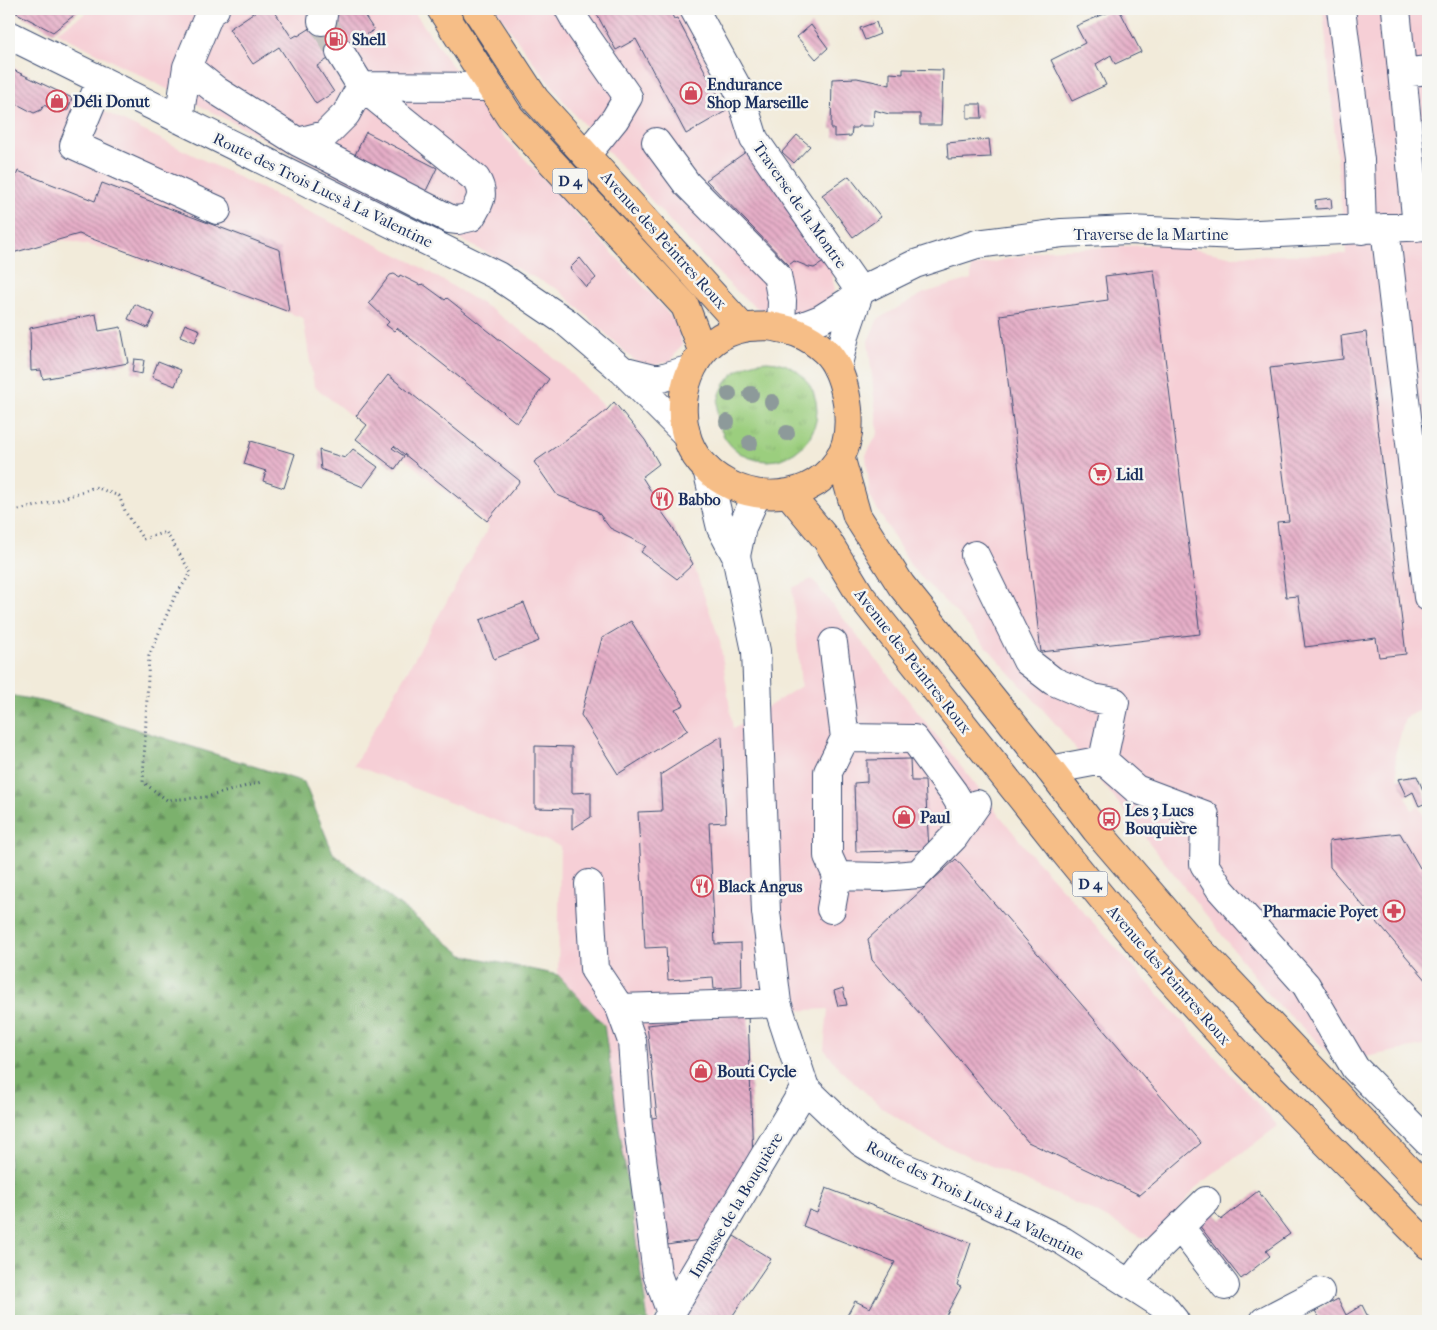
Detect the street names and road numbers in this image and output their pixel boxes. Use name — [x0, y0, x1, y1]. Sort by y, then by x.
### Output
street label: Route des Trois Lucs à La Valentine — [210, 128, 436, 252]
street label: Traverse de la Montre — [749, 138, 851, 272]
street label: Avenue des Peintres Roux — [597, 167, 731, 313]
road number: D 4 — [552, 168, 588, 194]
street label: Traverse de la Martine — [1073, 225, 1229, 244]
street label: Avenue des Peintres Roux — [850, 584, 976, 738]
road number: D 4 — [1072, 872, 1108, 896]
street label: Avenue des Peintres Roux — [1103, 901, 1235, 1049]
street label: Impasse de la Bouquière — [685, 1129, 787, 1281]
street label: Route des Trois Lucs à La Valentine — [863, 1137, 1087, 1263]

